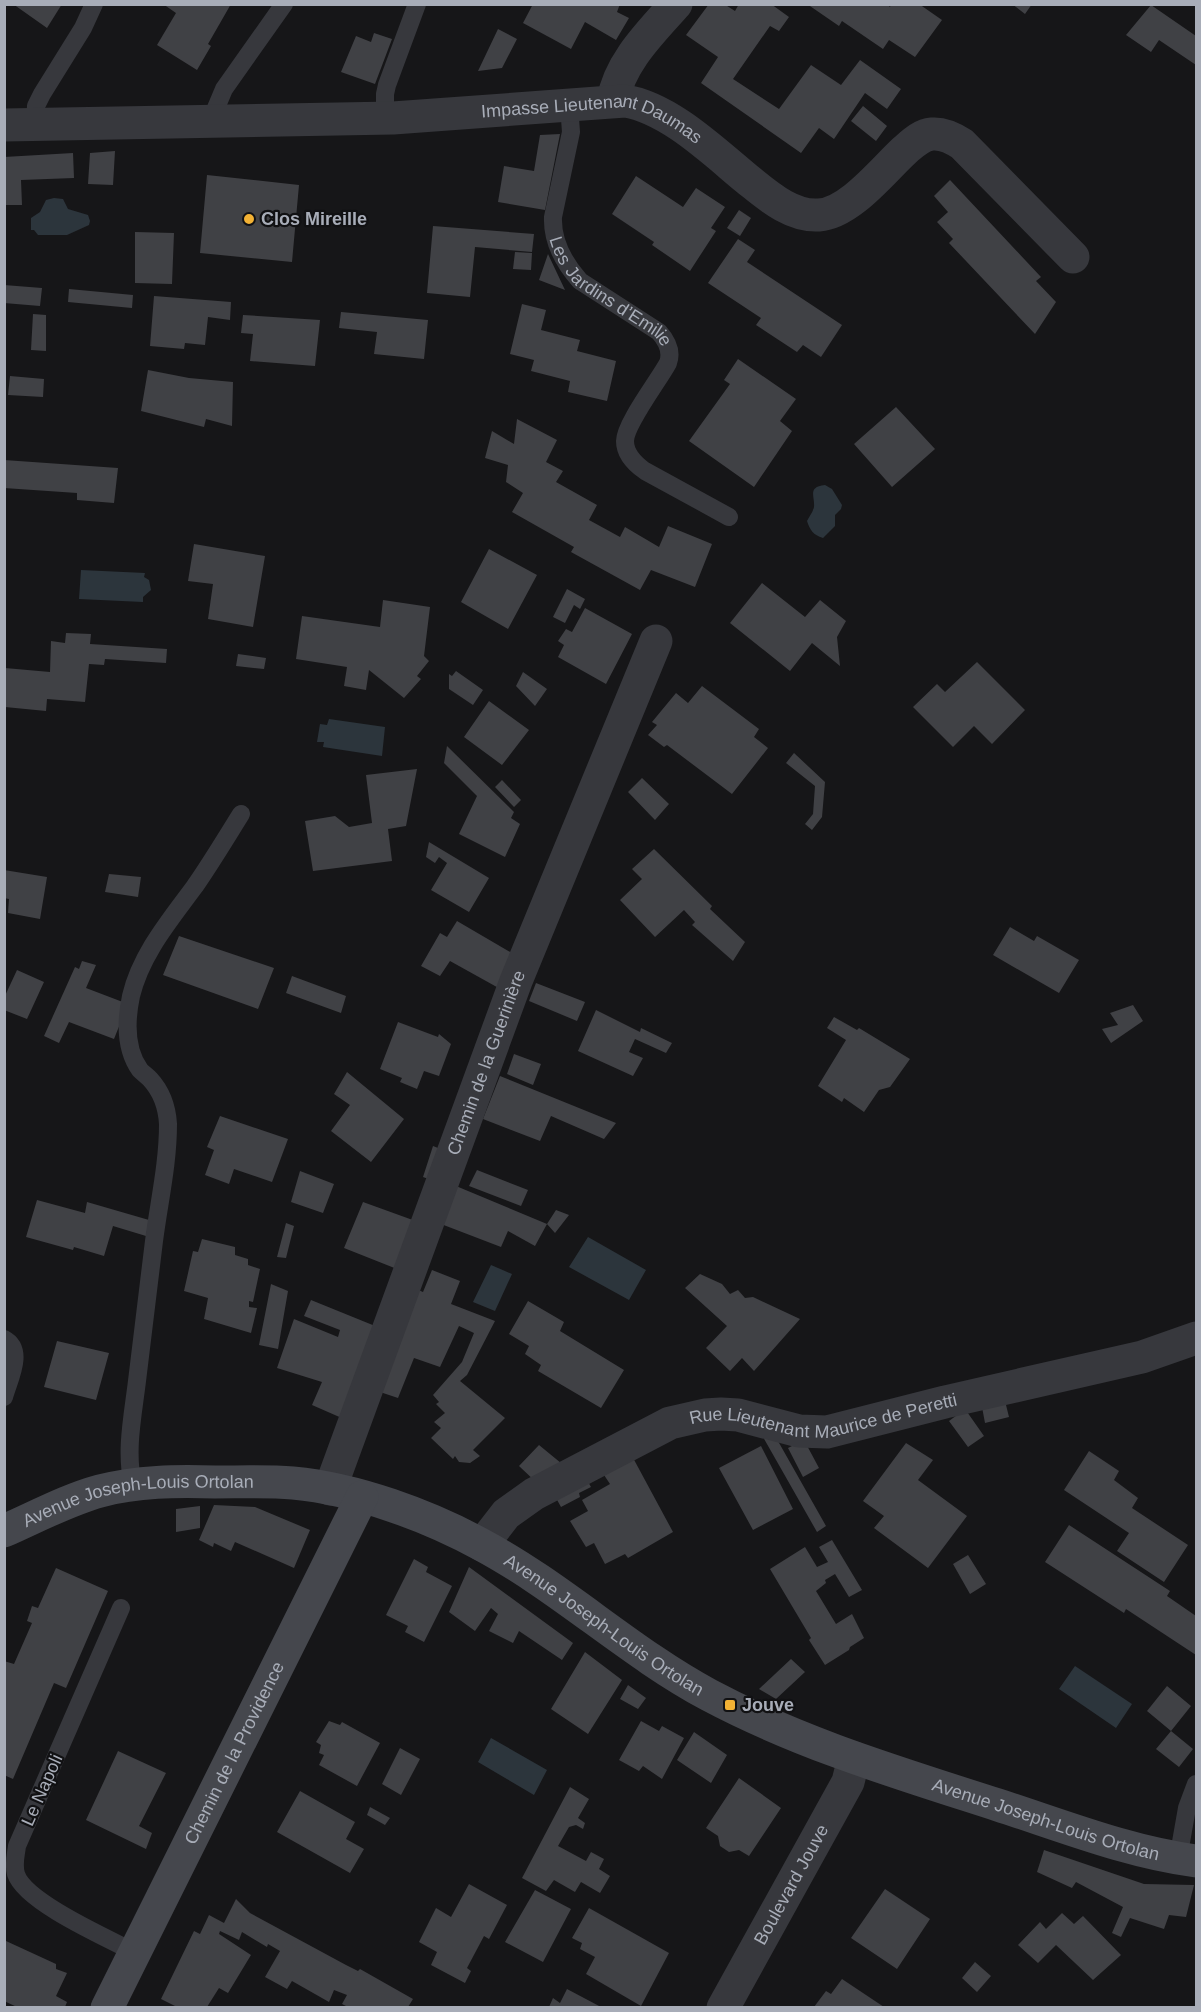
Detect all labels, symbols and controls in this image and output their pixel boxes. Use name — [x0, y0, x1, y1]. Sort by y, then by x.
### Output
street label: Impasse Lieutenant Daumas — [480, 91, 706, 148]
place label: Clos Mireille — [261, 209, 367, 229]
marker: Clos Mireille — [242, 212, 256, 226]
street label: Les Jardins d’Emilie — [545, 234, 676, 349]
street label: Chemin de la Guerinière — [443, 967, 529, 1158]
street label: Rue Lieutenant Maurice de Peretti — [688, 1390, 959, 1442]
street label: Avenue Joseph-Louis Ortolan — [19, 1472, 254, 1531]
street label: Avenue Joseph-Louis Ortolan — [501, 1550, 707, 1700]
street label: Chemin de la Providence — [180, 1658, 288, 1847]
place label: Jouve — [742, 1695, 794, 1715]
marker: Jouve — [723, 1698, 737, 1712]
street label: Le Napoli — [17, 1751, 67, 1829]
street label: Avenue Joseph-Louis Ortolan — [930, 1775, 1161, 1864]
street label: Boulevard Jouve — [750, 1821, 832, 1948]

